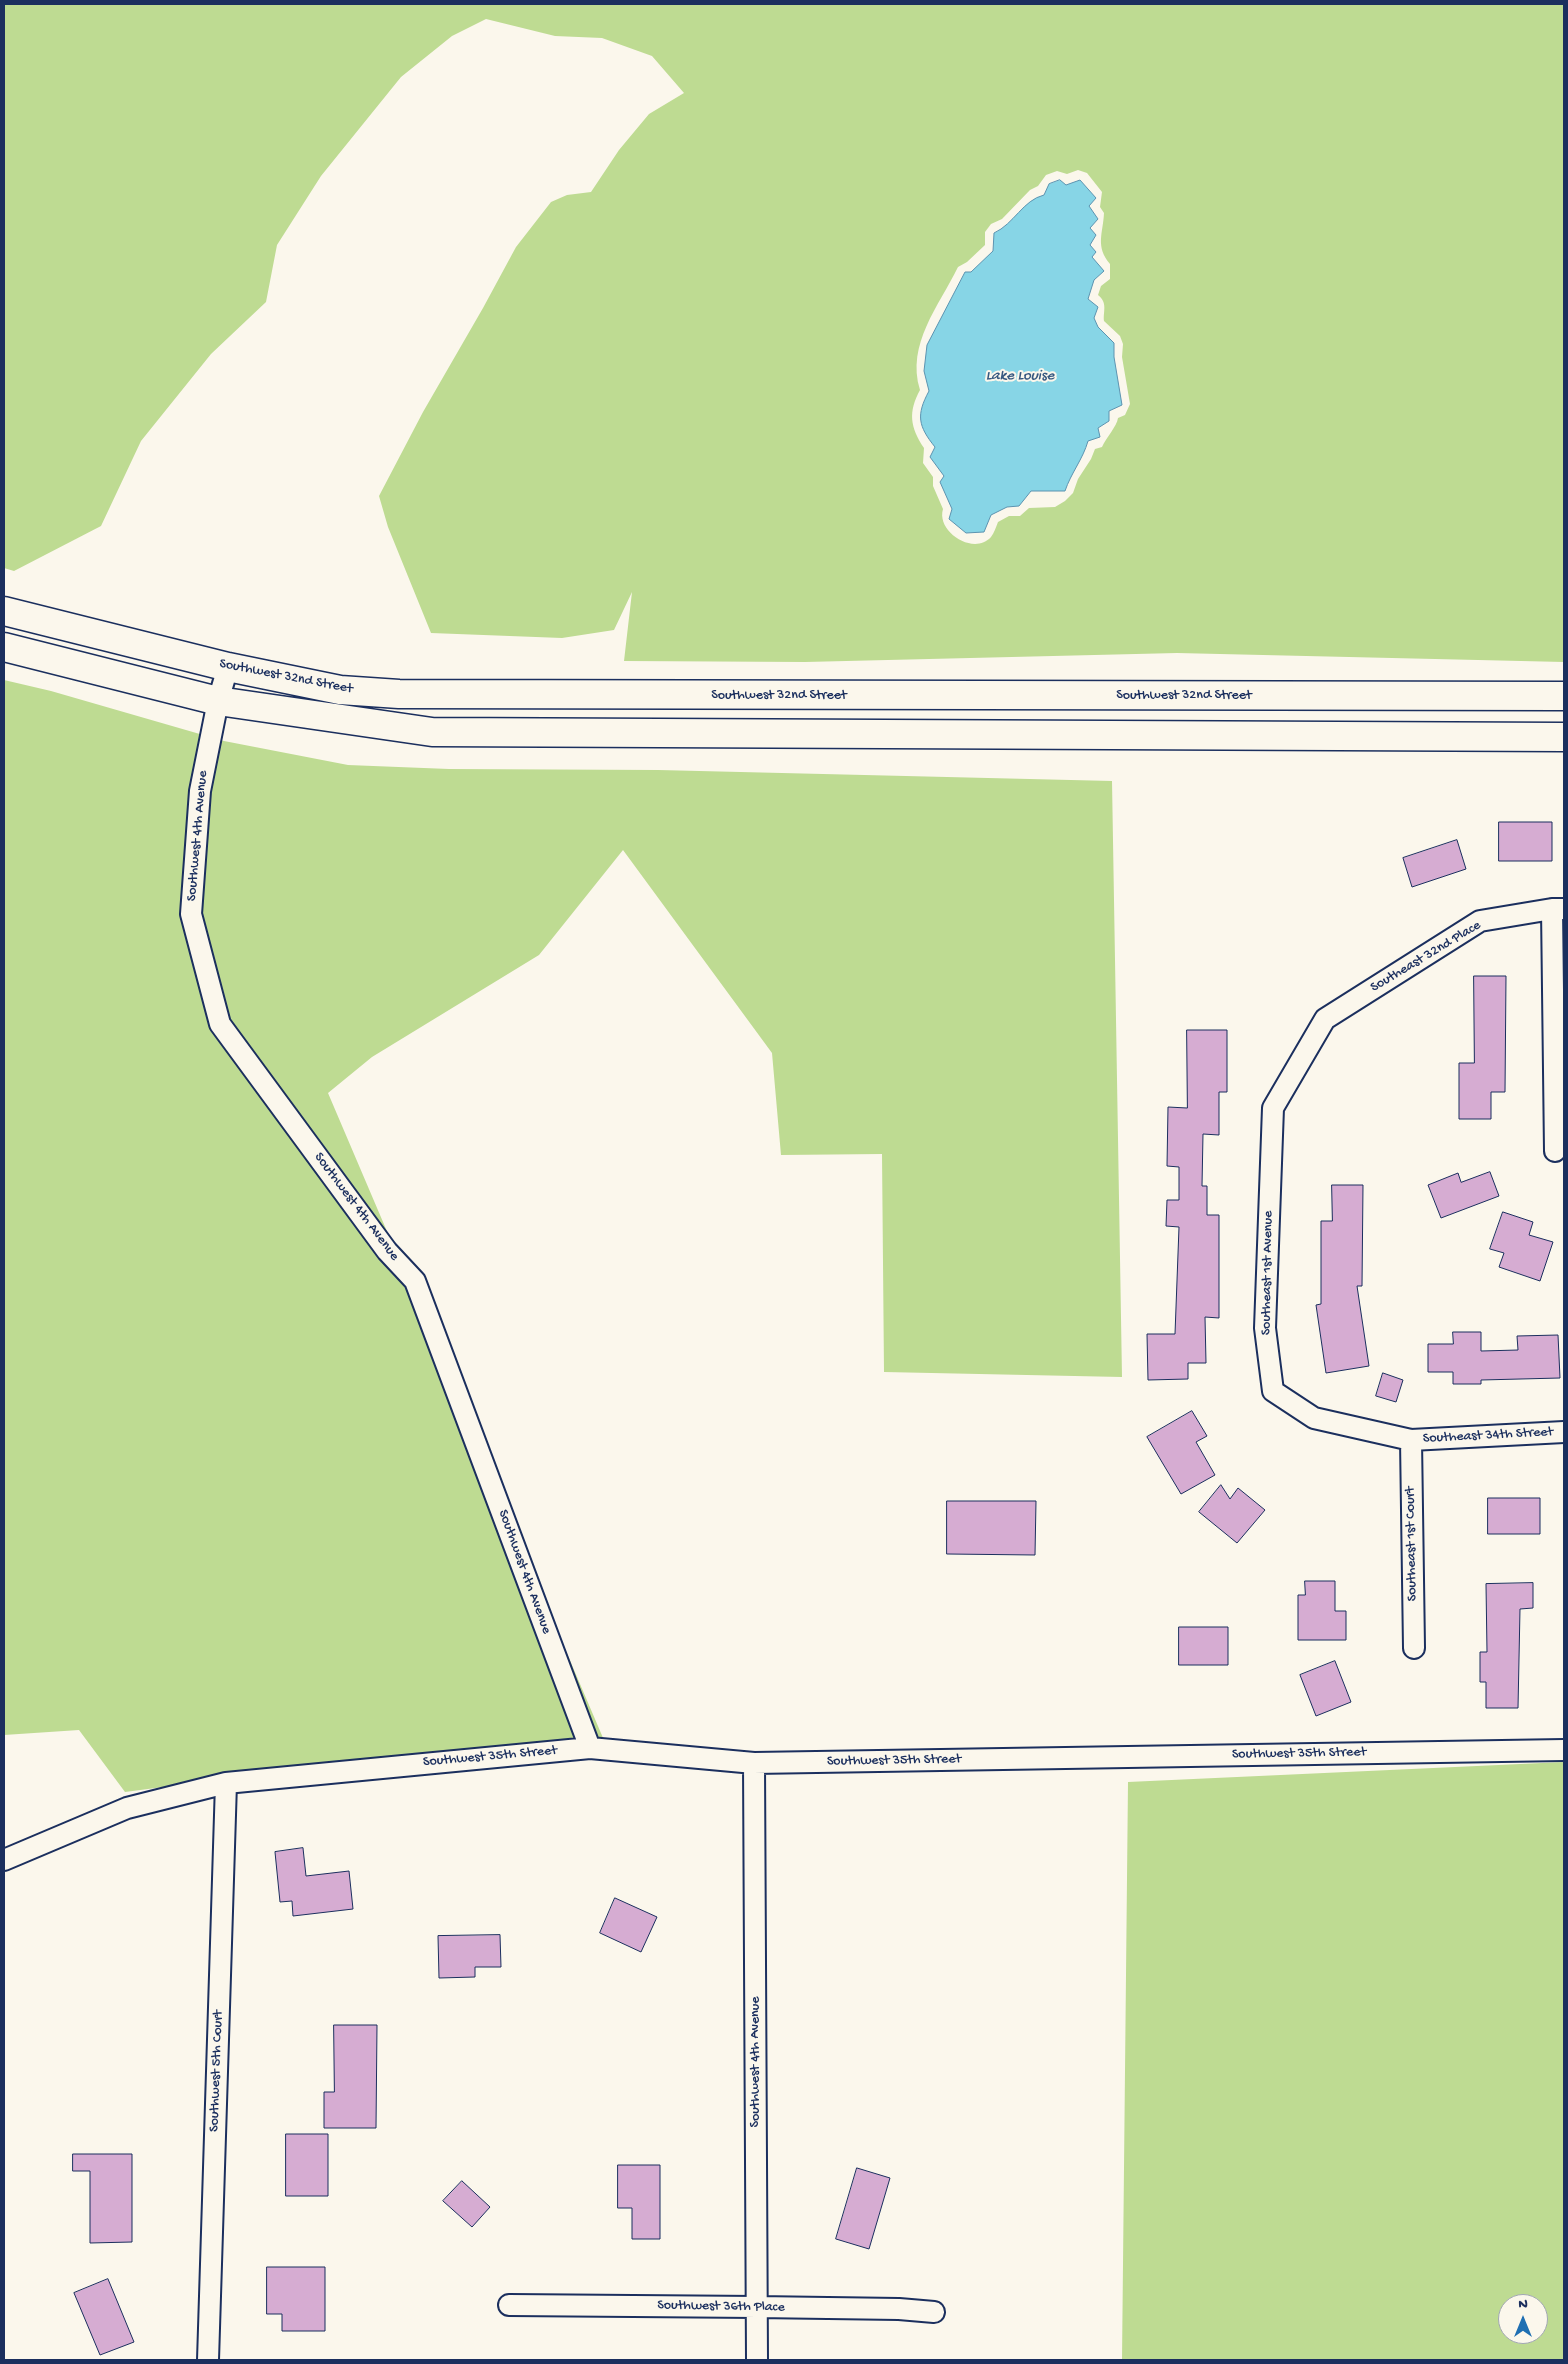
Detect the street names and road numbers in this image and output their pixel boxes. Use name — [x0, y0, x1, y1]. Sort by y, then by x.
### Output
street label: Southwest 32nd Street — [218, 656, 354, 698]
street label: Southwest 32nd Street — [711, 688, 847, 704]
street label: Southwest 32nd Street — [1116, 688, 1252, 704]
street label: Southwest 4th Avenue — [184, 770, 212, 902]
street label: Southeast 32nd Place — [1368, 917, 1484, 997]
street label: Southwest 4th Avenue — [310, 1150, 402, 1264]
street label: Southeast 1st Avenue — [1259, 1211, 1277, 1335]
street label: Southeast 34th Street — [1422, 1424, 1554, 1448]
street label: Southeast 1st Court — [1403, 1487, 1421, 1601]
street label: Southwest 4th Avenue — [494, 1508, 554, 1636]
street label: Southwest 35th Street — [422, 1743, 558, 1771]
street label: Southwest 35th Street — [1232, 1744, 1366, 1764]
street label: Southwest 35th Street — [827, 1751, 961, 1771]
street label: Southwest 4th Avenue — [748, 1996, 764, 2128]
street label: Southwest 5th Court — [206, 2010, 228, 2132]
street label: Southwest 36th Place — [657, 2297, 785, 2317]

